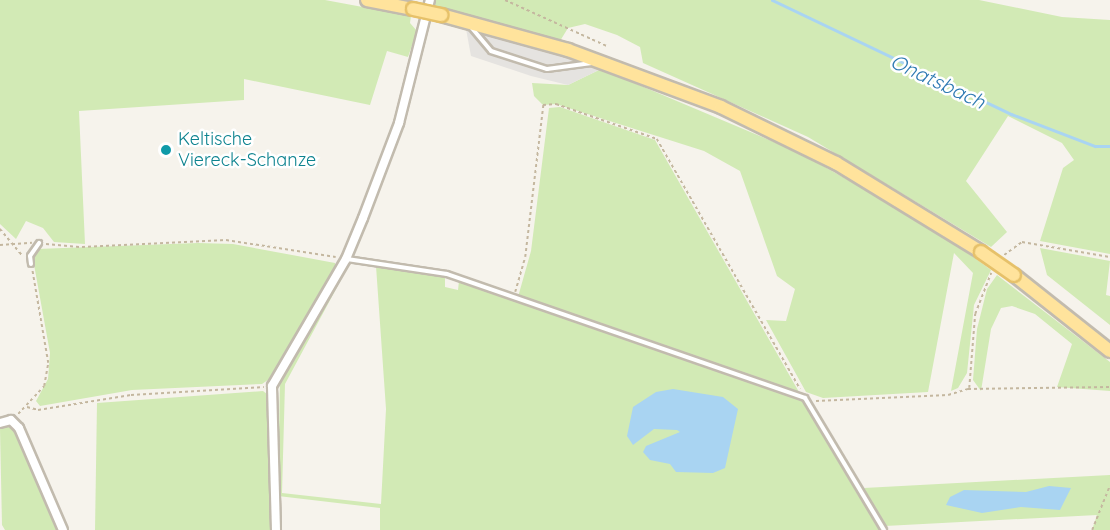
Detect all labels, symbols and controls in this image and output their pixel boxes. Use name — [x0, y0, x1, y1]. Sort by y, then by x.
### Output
water label: Onatsbach — [887, 49, 989, 113]
place label: Keltische Viereck-Schanze — [178, 129, 316, 172]
marker: Keltische Viereck-Schanze — [159, 143, 173, 157]

